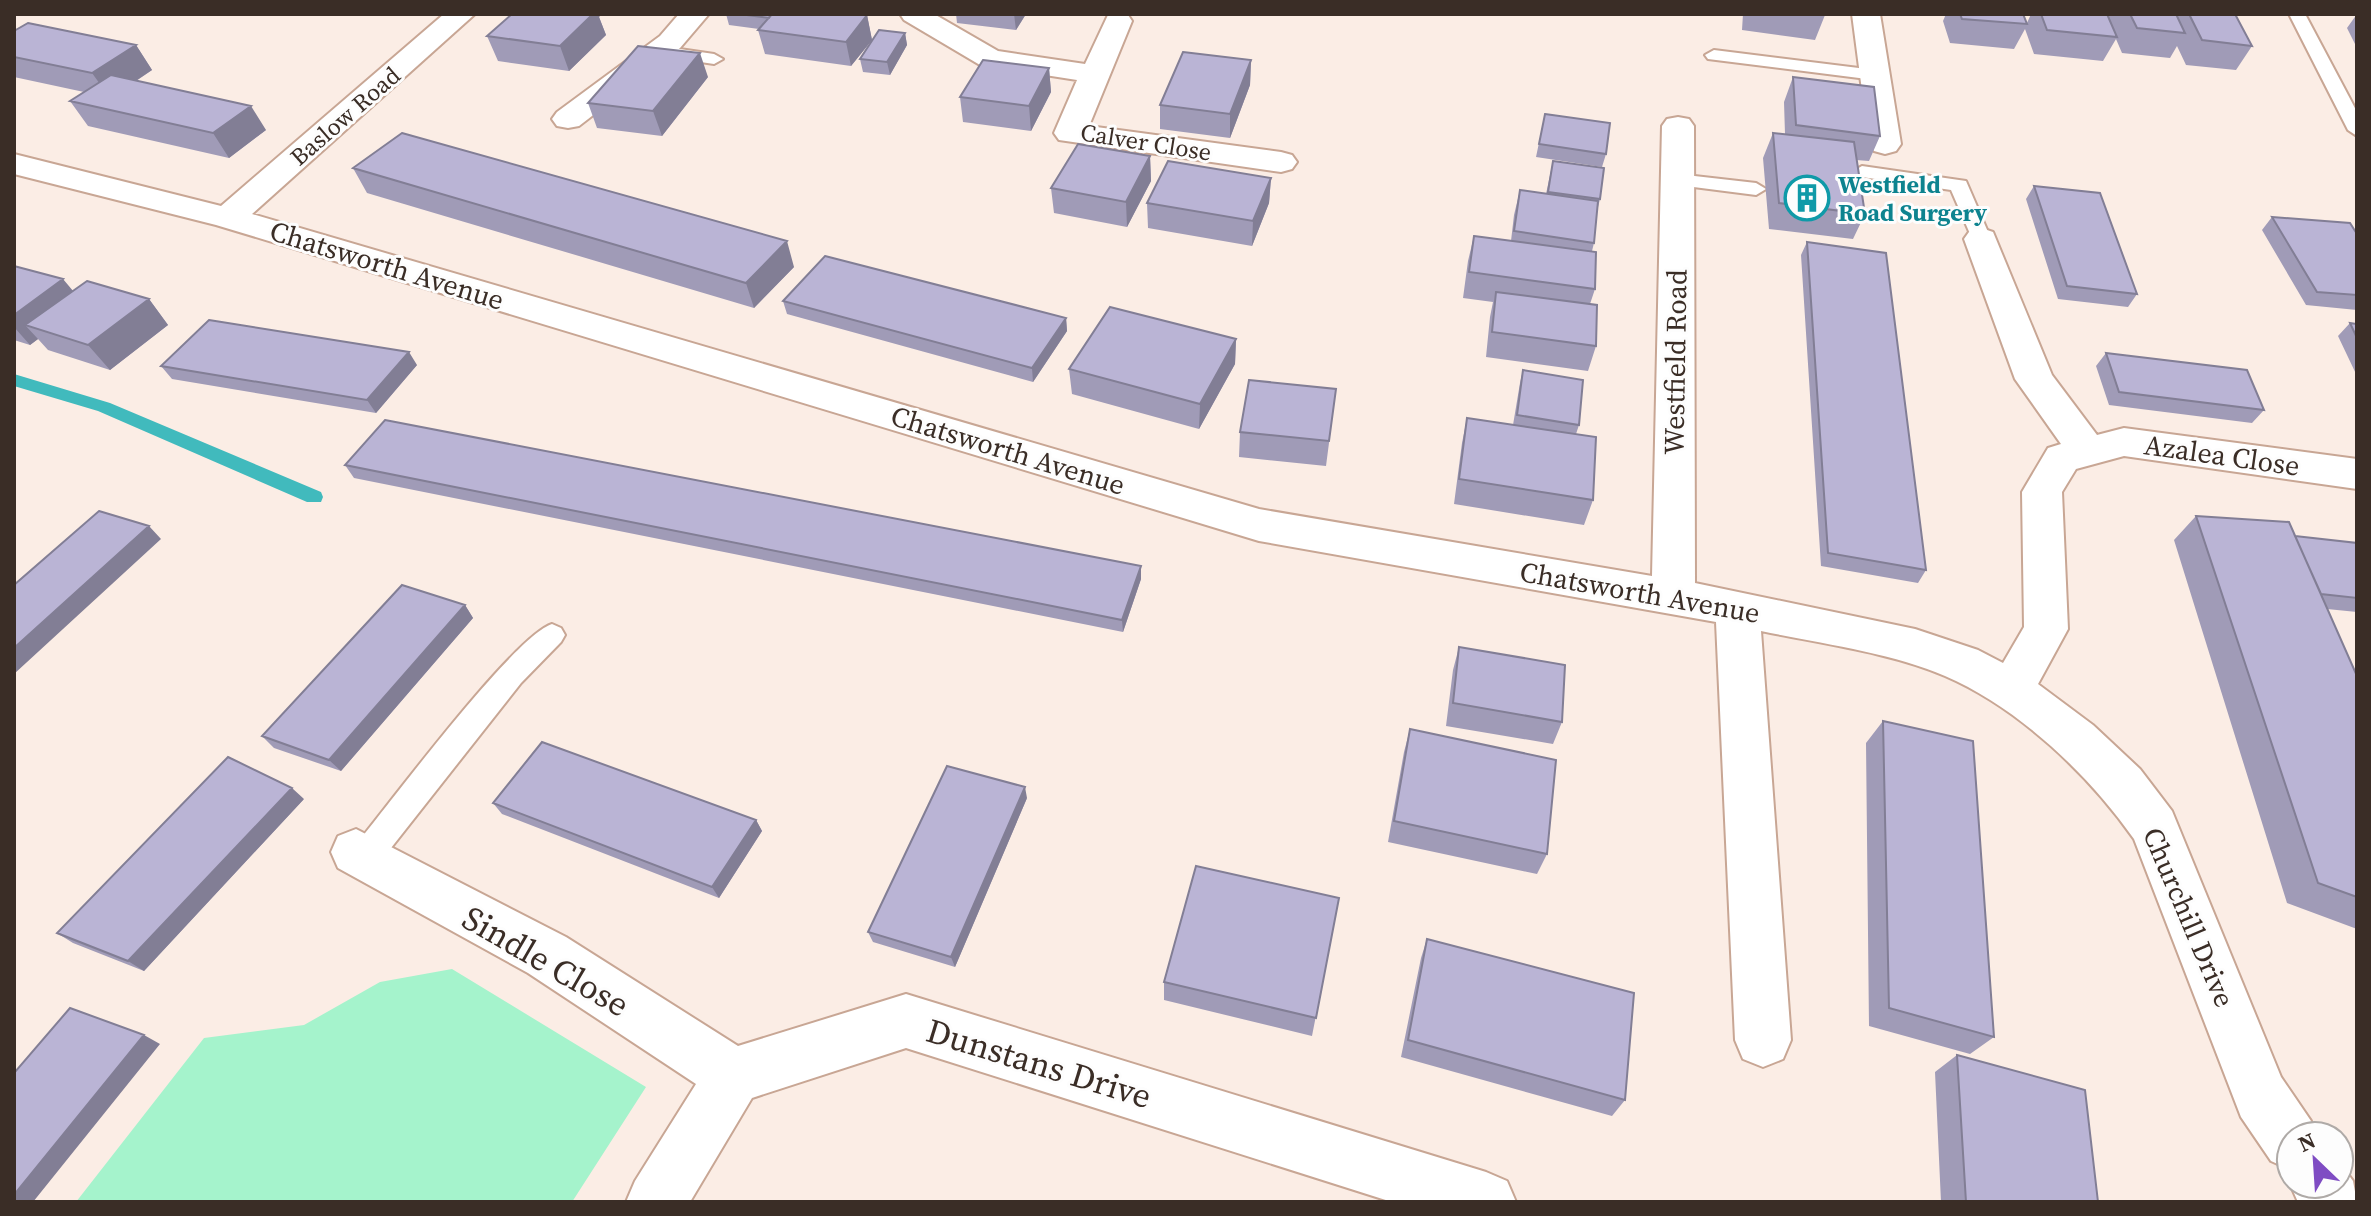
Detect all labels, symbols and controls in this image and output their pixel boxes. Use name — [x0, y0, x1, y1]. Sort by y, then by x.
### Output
street label: Baslow Road — [283, 59, 407, 173]
street label: Calver Close — [1078, 115, 1214, 169]
place label: Westfield Road Surgery — [1838, 168, 1987, 229]
building icon: Westfield Road Surgery — [1783, 174, 1831, 222]
street label: Chatsworth Avenue — [265, 211, 509, 319]
street label: Westfield Road — [1654, 269, 1696, 455]
street label: Chatsworth Avenue — [886, 396, 1130, 504]
street label: Azalea Close — [2142, 425, 2302, 485]
street label: Chatsworth Avenue — [1517, 552, 1763, 632]
street label: Churchill Drive — [2134, 821, 2244, 1013]
street label: Sindle Close — [454, 895, 638, 1027]
street label: Dunstans Drive — [921, 1007, 1157, 1119]
north arrow — [2275, 1120, 2355, 1200]
text: N — [2293, 1125, 2320, 1159]

